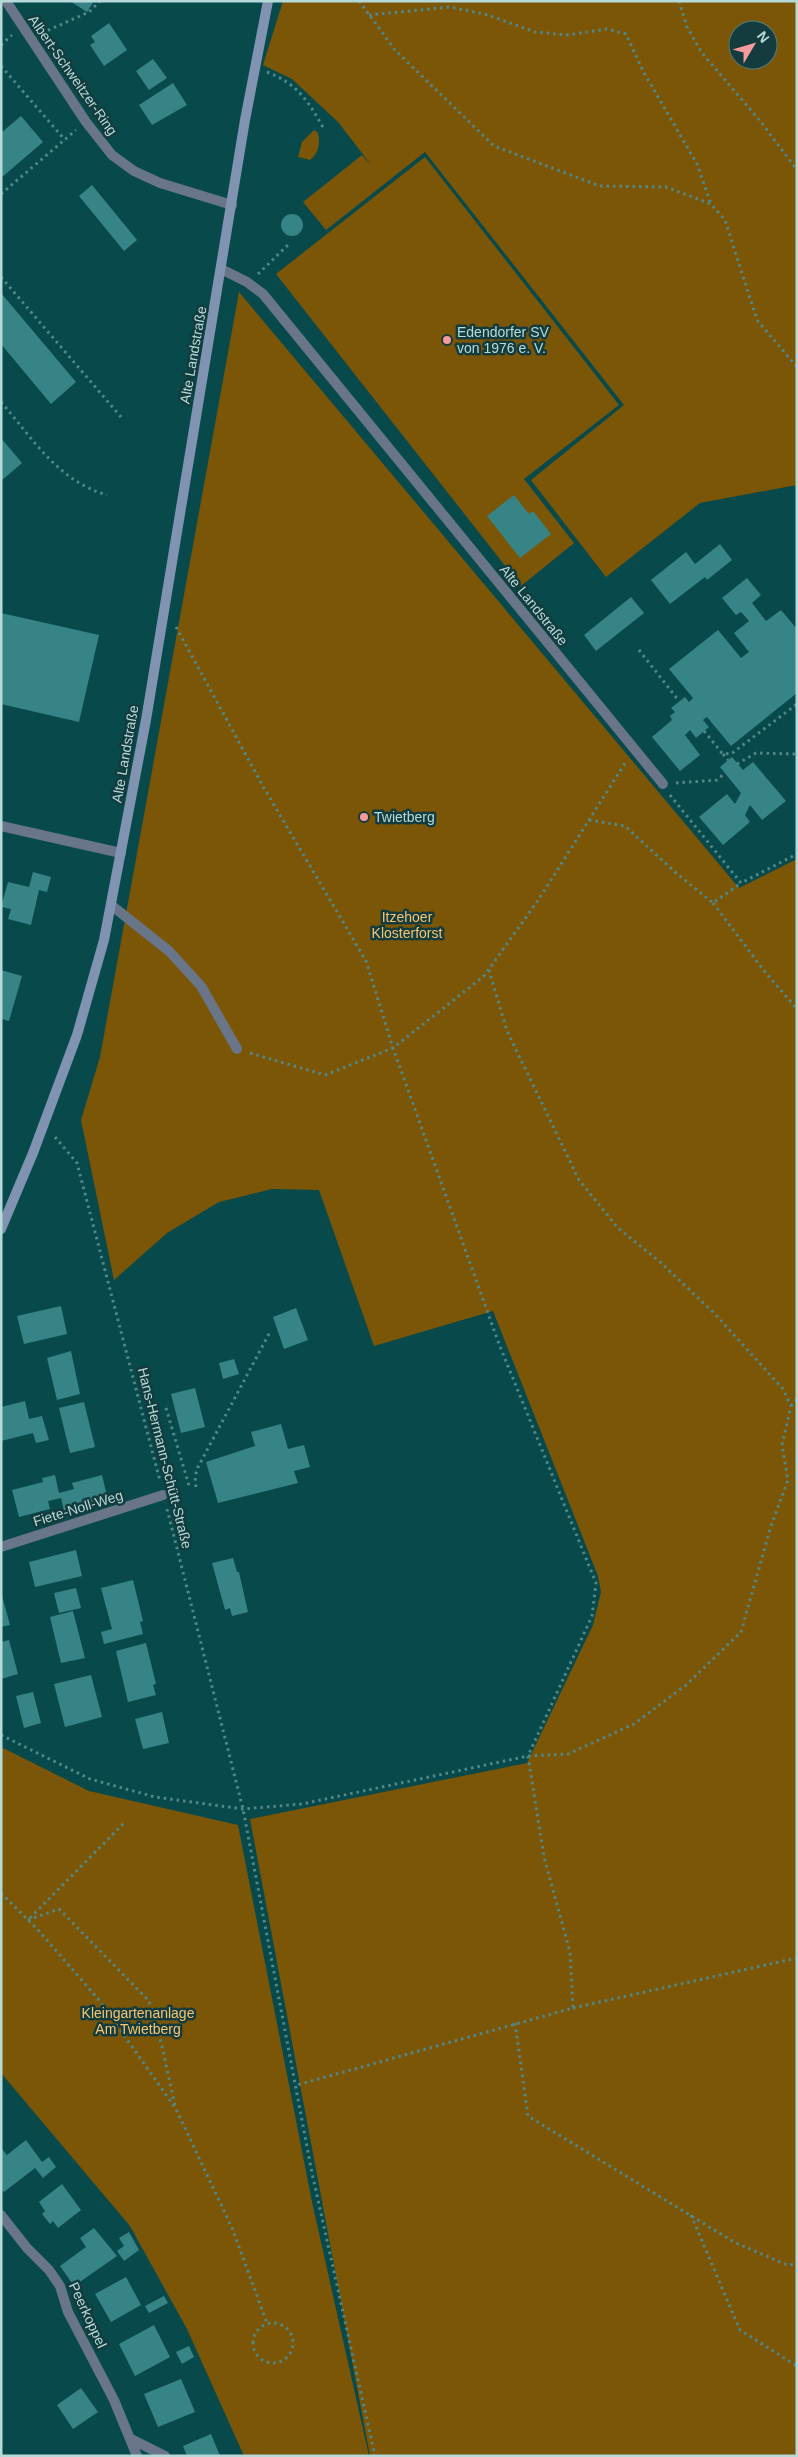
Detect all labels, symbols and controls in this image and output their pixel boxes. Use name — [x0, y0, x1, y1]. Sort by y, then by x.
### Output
street label: Albert-Schweitzer-Ring — [25, 12, 121, 138]
north arrow — [728, 20, 778, 70]
text: N — [754, 28, 773, 46]
street label: Alte Landstraße — [177, 305, 209, 405]
place label: Edendorfer SV von 1976 e. V. — [457, 324, 549, 356]
marker: Edendorfer SV von 1976 e. V. — [441, 334, 453, 346]
street label: Alte Landstraße — [497, 562, 571, 649]
street label: Alte Landstraße — [109, 704, 141, 804]
place label: Twietberg — [374, 809, 435, 825]
marker: Twietberg — [358, 811, 370, 823]
park label: Itzehoer Klosterforst — [372, 909, 443, 941]
street label: Hans-Hermann-Schütt-Straße — [135, 1366, 195, 1550]
street label: Fiete-Noll-Weg — [31, 1487, 125, 1529]
park label: Kleingartenanlage Am Twietberg — [82, 2005, 195, 2037]
street label: Peerkoppel — [66, 2280, 110, 2350]

